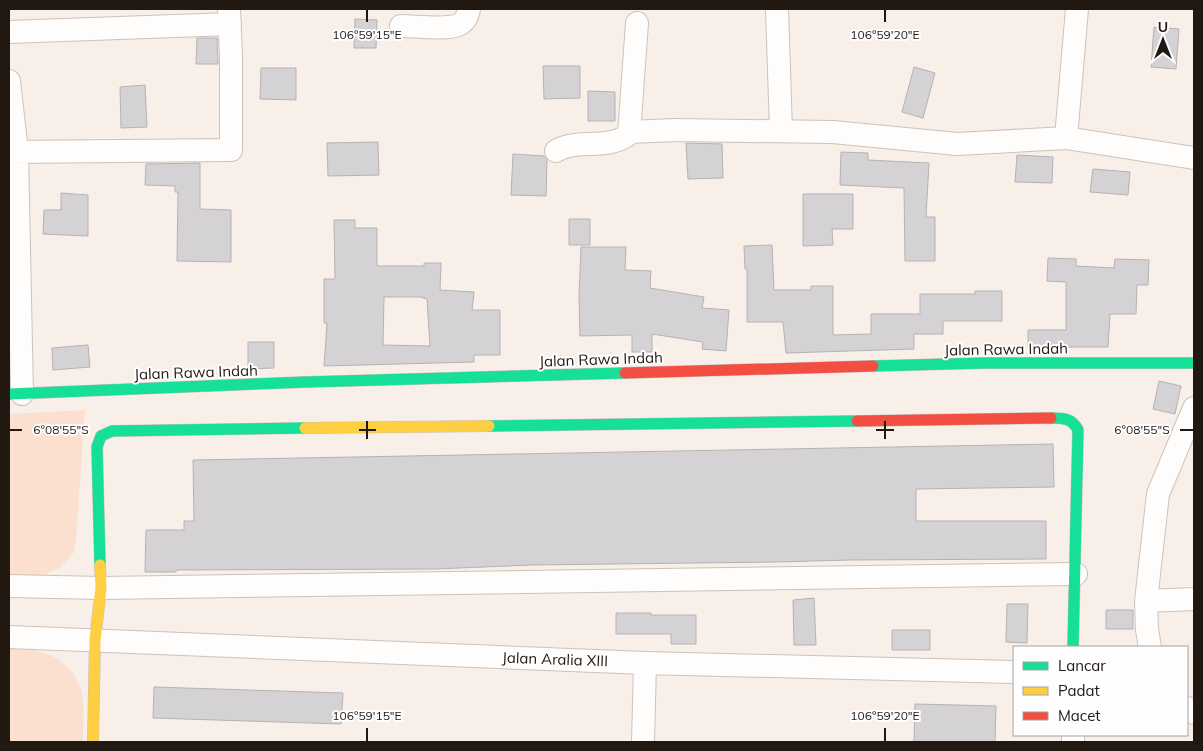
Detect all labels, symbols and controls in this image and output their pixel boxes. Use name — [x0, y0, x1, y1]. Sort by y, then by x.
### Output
north arrow — [1138, 15, 1188, 65]
text: U — [1158, 18, 1168, 36]
text: 106°59'15"E — [332, 27, 402, 42]
text: 106°59'20"E — [850, 27, 920, 42]
street label: Jalan Rawa Indah — [944, 338, 1068, 360]
street label: Jalan Rawa Indah — [539, 347, 663, 371]
street label: Jalan Rawa Indah — [134, 360, 258, 384]
text: 6°08'55"S — [33, 422, 89, 437]
text: 6°08'55"S — [1114, 422, 1170, 437]
legend — [1013, 646, 1188, 736]
street label: Jalan Aralia XIII — [502, 648, 608, 670]
text: Lancar — [1058, 656, 1106, 675]
text: Padat — [1058, 681, 1100, 700]
text: Macet — [1058, 706, 1101, 725]
text: 106°59'15"E — [332, 708, 402, 723]
text: 106°59'20"E — [850, 708, 920, 723]

